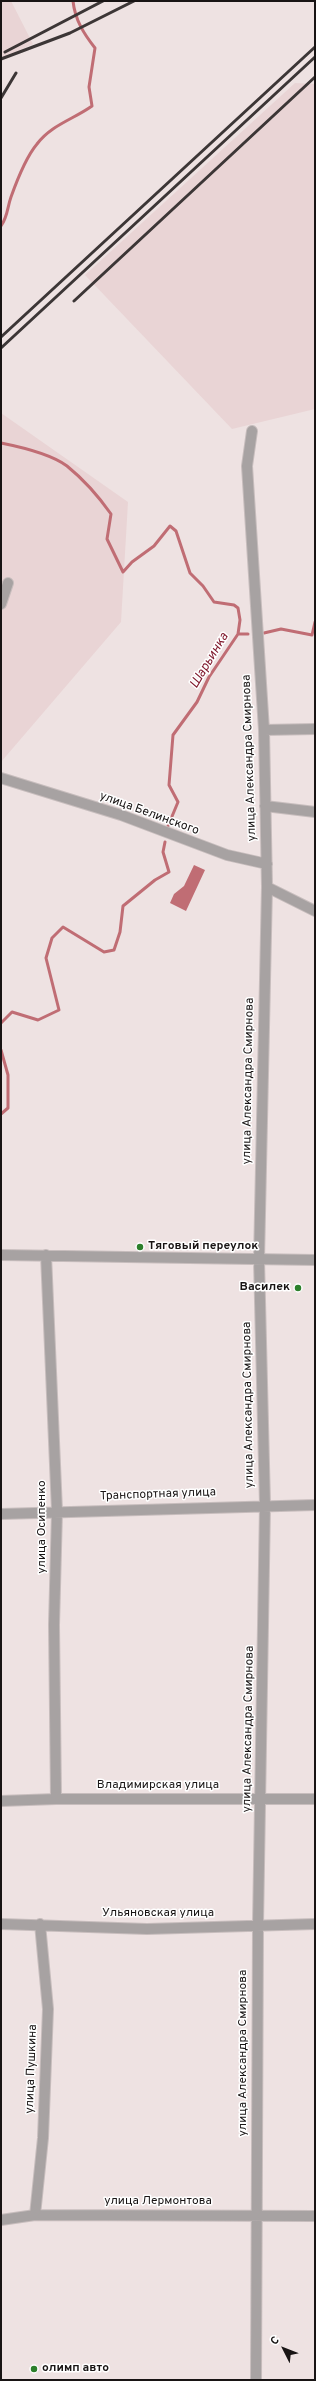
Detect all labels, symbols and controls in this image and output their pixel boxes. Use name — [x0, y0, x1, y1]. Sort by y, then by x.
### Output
water label: Шарьинка — [187, 630, 233, 692]
street label: улица Александра Смирнова — [240, 674, 260, 842]
street label: улица Белинского — [97, 789, 201, 839]
street label: улица Александра Смирнова — [240, 997, 258, 1165]
place label: Тяговый переулок — [148, 1240, 258, 1254]
marker: Тяговый переулок — [135, 1242, 145, 1252]
place label: Василек — [240, 1281, 290, 1295]
marker: Василек — [293, 1283, 303, 1293]
street label: улица Александра Смирнова — [240, 1321, 258, 1489]
street label: улица Осипенко — [36, 1480, 50, 1574]
street label: Транспортная улица — [100, 1486, 216, 1504]
street label: улица Александра Смирнова — [240, 1645, 258, 1813]
street label: Владимирская улица — [97, 1779, 219, 1793]
street label: Ульяновская улица — [102, 1907, 214, 1921]
street label: улица Александра Смирнова — [237, 1970, 251, 2136]
street label: улица Пушкина — [23, 2024, 41, 2114]
street label: улица Лермонтова — [104, 2195, 212, 2209]
north arrow — [264, 2329, 304, 2369]
text: С — [268, 2334, 283, 2348]
place label: олимп авто — [42, 2362, 109, 2376]
marker: олимп авто — [29, 2364, 39, 2374]

